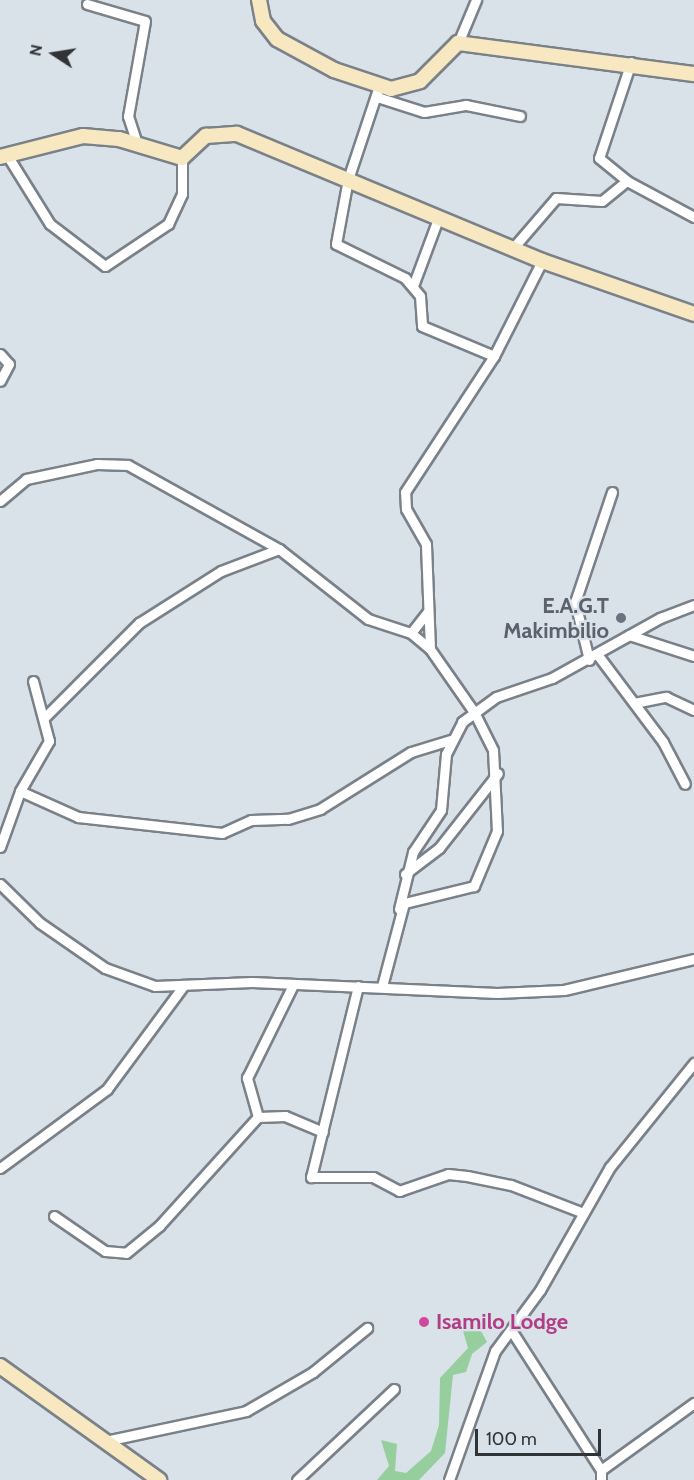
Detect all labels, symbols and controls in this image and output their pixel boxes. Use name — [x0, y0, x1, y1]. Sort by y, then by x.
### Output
north arrow — [24, 24, 84, 84]
text: N — [25, 43, 46, 58]
place label: E.A.G.T Makimbilio — [503, 592, 609, 644]
marker: E.A.G.T Makimbilio — [614, 611, 628, 625]
place label: Isamilo Lodge — [436, 1309, 568, 1335]
marker: Isamilo Lodge — [417, 1315, 431, 1329]
scale bar — [478, 1417, 604, 1455]
text: 100 m — [486, 1428, 537, 1450]

